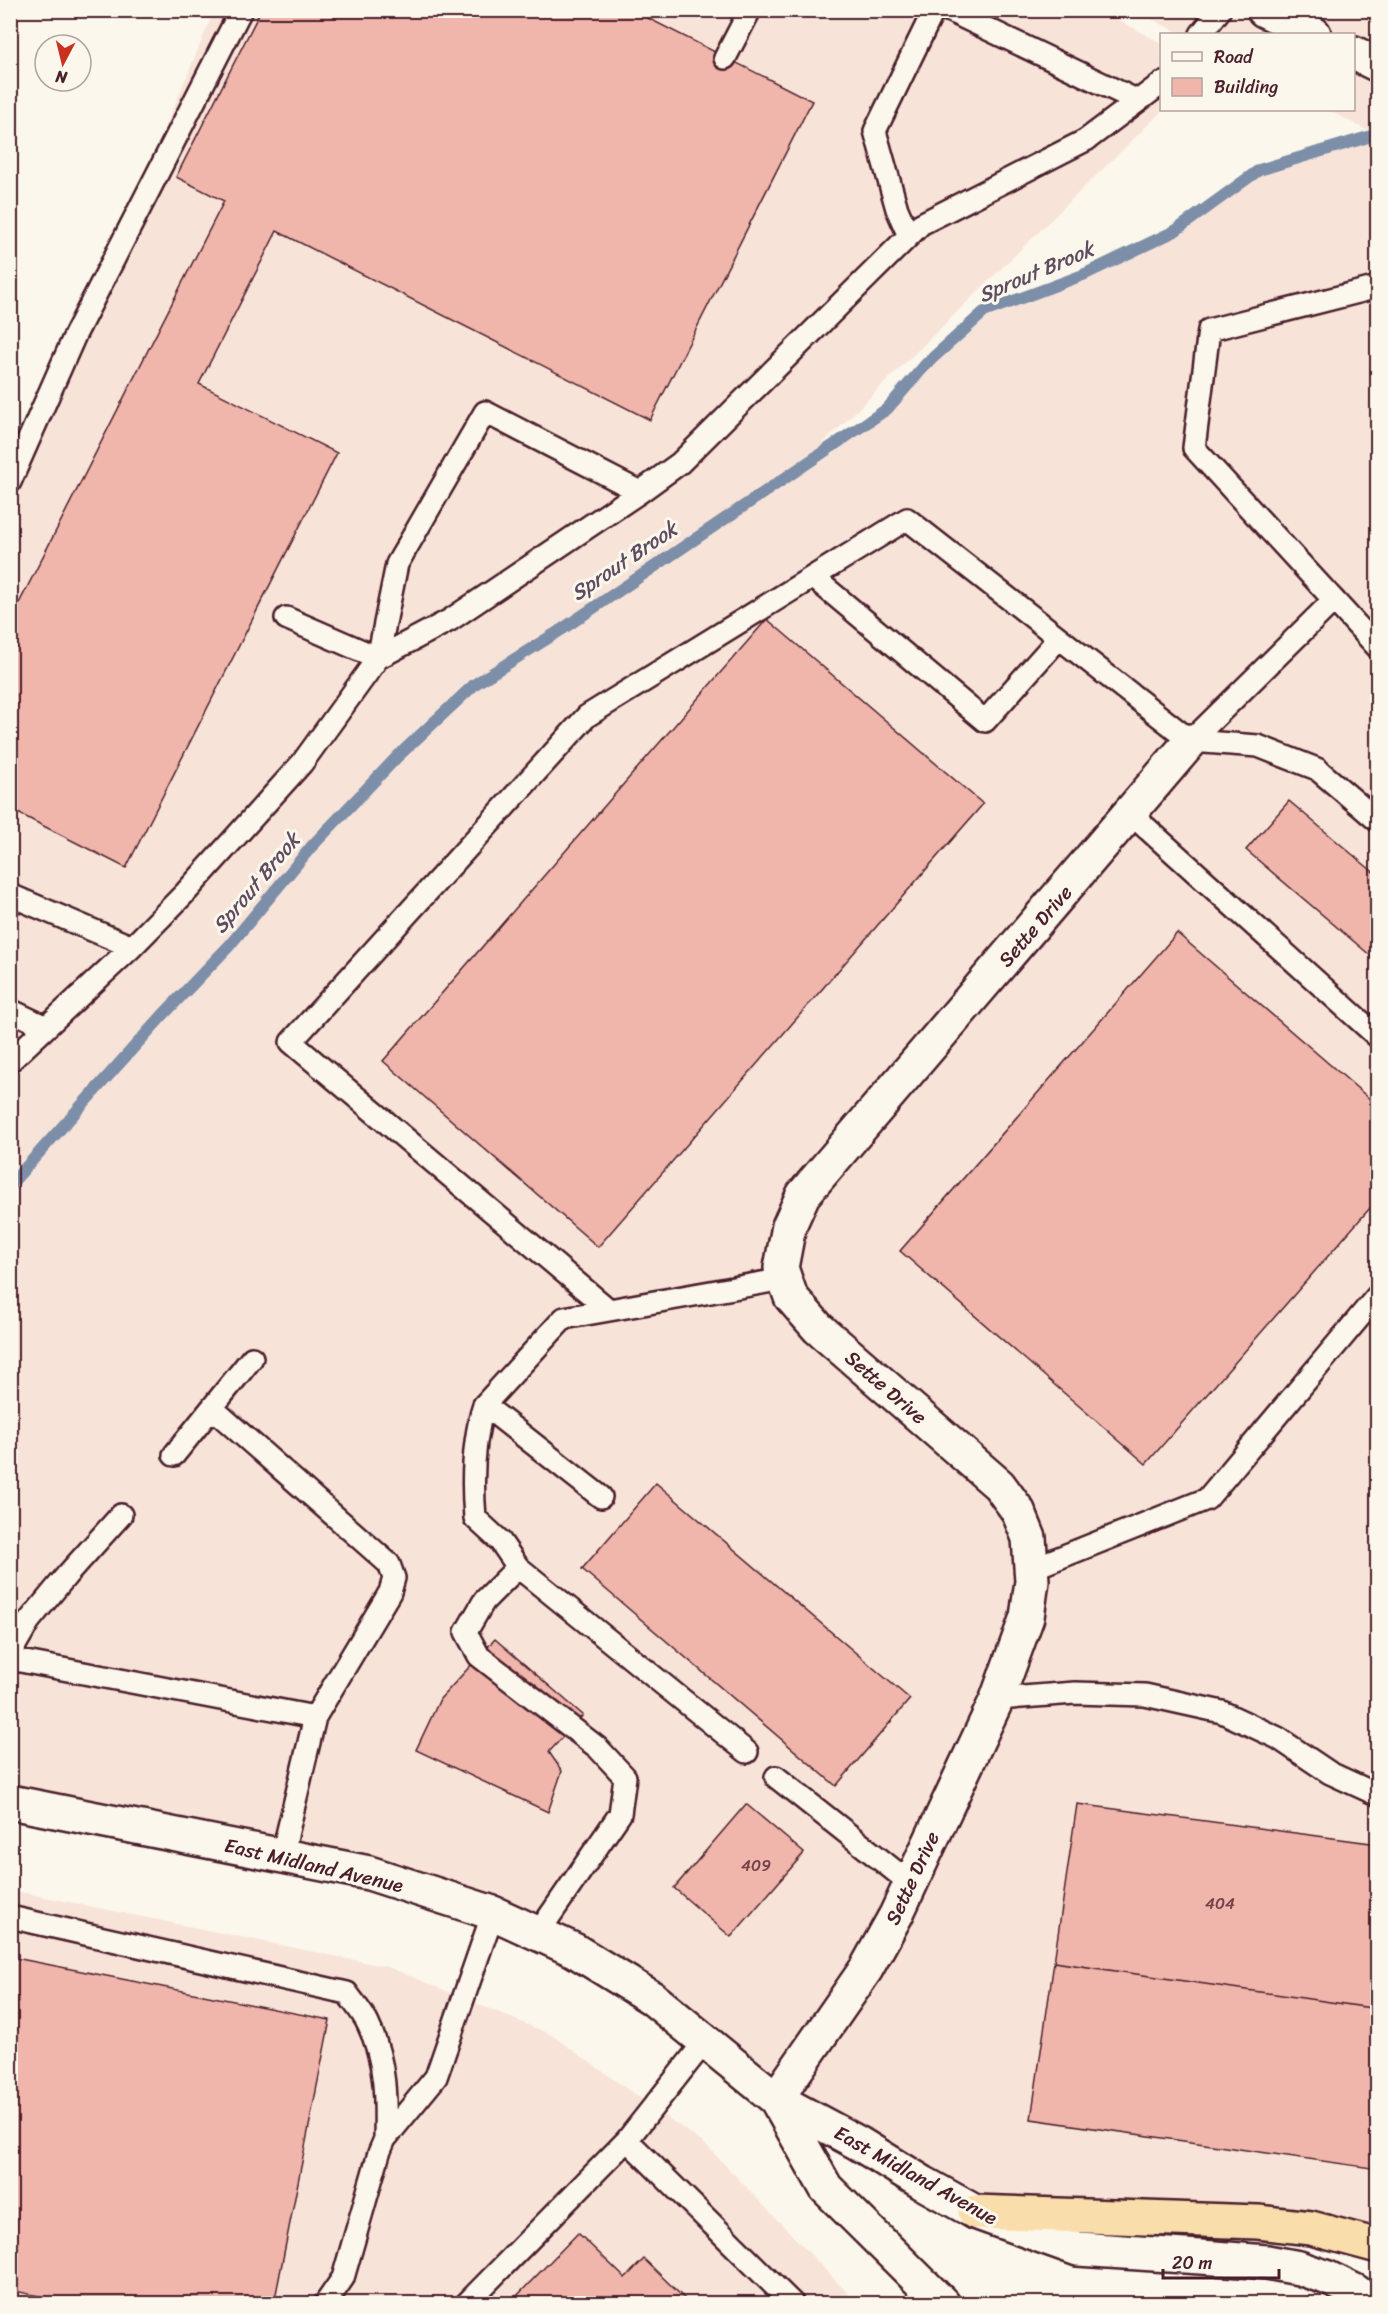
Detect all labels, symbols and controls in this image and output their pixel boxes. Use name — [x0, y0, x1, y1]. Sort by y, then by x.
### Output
north arrow — [33, 33, 93, 93]
legend — [1160, 33, 1355, 111]
text: Road — [1214, 41, 1254, 73]
text: N — [53, 62, 69, 93]
text: Building — [1214, 71, 1278, 103]
water label: Sprout Brook — [972, 229, 1103, 313]
water label: Sprout Brook — [562, 509, 688, 611]
water label: Sprout Brook — [202, 822, 312, 942]
street label: Sette Drive — [989, 877, 1081, 976]
street label: Sette Drive — [836, 1341, 935, 1433]
street label: Sette Drive — [875, 1825, 949, 1931]
street label: East Midland Avenue — [221, 1828, 407, 1903]
house number: 409 — [741, 1851, 771, 1880]
house number: 404 — [1205, 1889, 1235, 1918]
street label: East Midland Avenue — [827, 2116, 1004, 2235]
scale bar — [1163, 2242, 1278, 2280]
text: 20 m — [1172, 2247, 1212, 2279]

